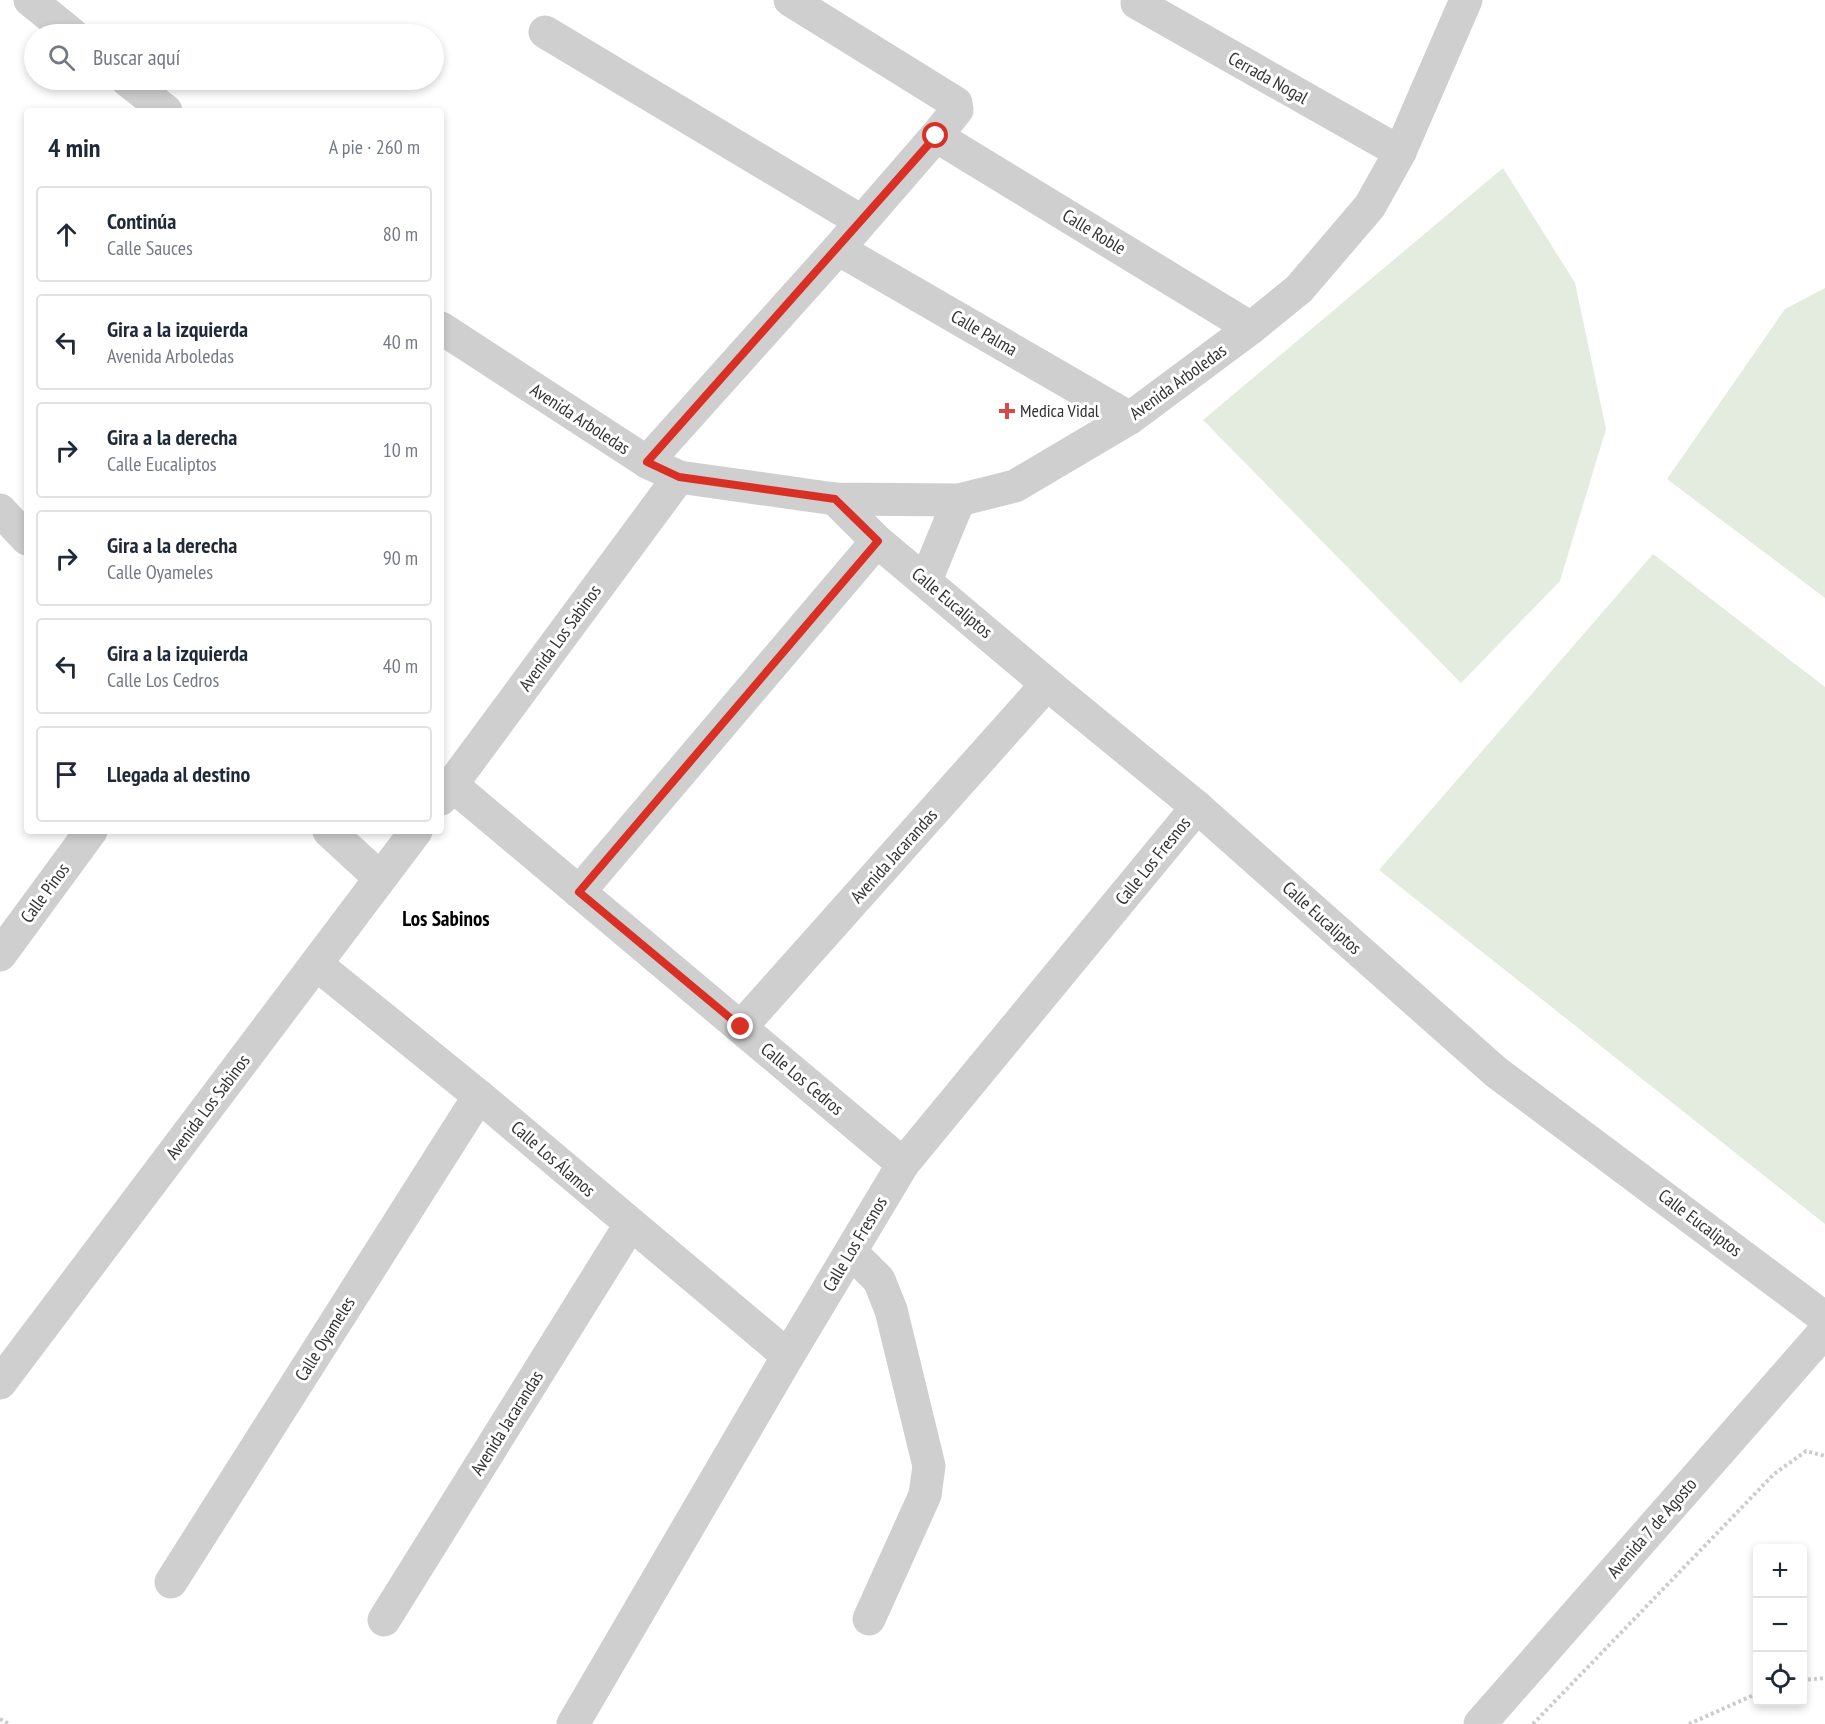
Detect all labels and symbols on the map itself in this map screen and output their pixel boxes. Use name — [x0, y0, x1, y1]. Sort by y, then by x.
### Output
street label: Cerrada Nogal — [1224, 46, 1313, 109]
route start — [922, 122, 948, 148]
street label: Calle Roble — [1058, 204, 1130, 259]
street label: Calle Palma — [947, 304, 1022, 361]
street label: Avenida Arboledas — [1125, 339, 1231, 424]
street label: Avenida Arboledas — [526, 378, 634, 459]
place label: Medica Vidal — [1020, 399, 1100, 422]
marker: Medica Vidal — [998, 402, 1016, 420]
street label: Calle Eucaliptos — [907, 562, 997, 643]
street label: Avenida Los Sabinos — [513, 580, 606, 695]
street label: Avenida Jacarandas — [845, 804, 942, 908]
street label: Calle Los Fresnos — [1110, 812, 1195, 909]
street label: Calle Pinos — [15, 858, 74, 927]
street label: Calle Eucaliptos — [1278, 876, 1367, 959]
district label: Los Sabinos — [402, 905, 490, 932]
route end — [727, 1013, 753, 1039]
street label: Calle Los Cedros — [756, 1037, 848, 1120]
street label: Avenida Los Sabinos — [161, 1050, 255, 1164]
street label: Calle Los Álamos — [506, 1116, 600, 1201]
street label: Calle Eucaliptos — [1654, 1184, 1747, 1261]
street label: Calle Los Fresnos — [817, 1192, 892, 1295]
street label: Calle Oyameles — [290, 1292, 360, 1385]
street label: Avenida Jacarandas — [465, 1366, 548, 1479]
street label: Avenida 7 de Agosto — [1602, 1473, 1702, 1582]

